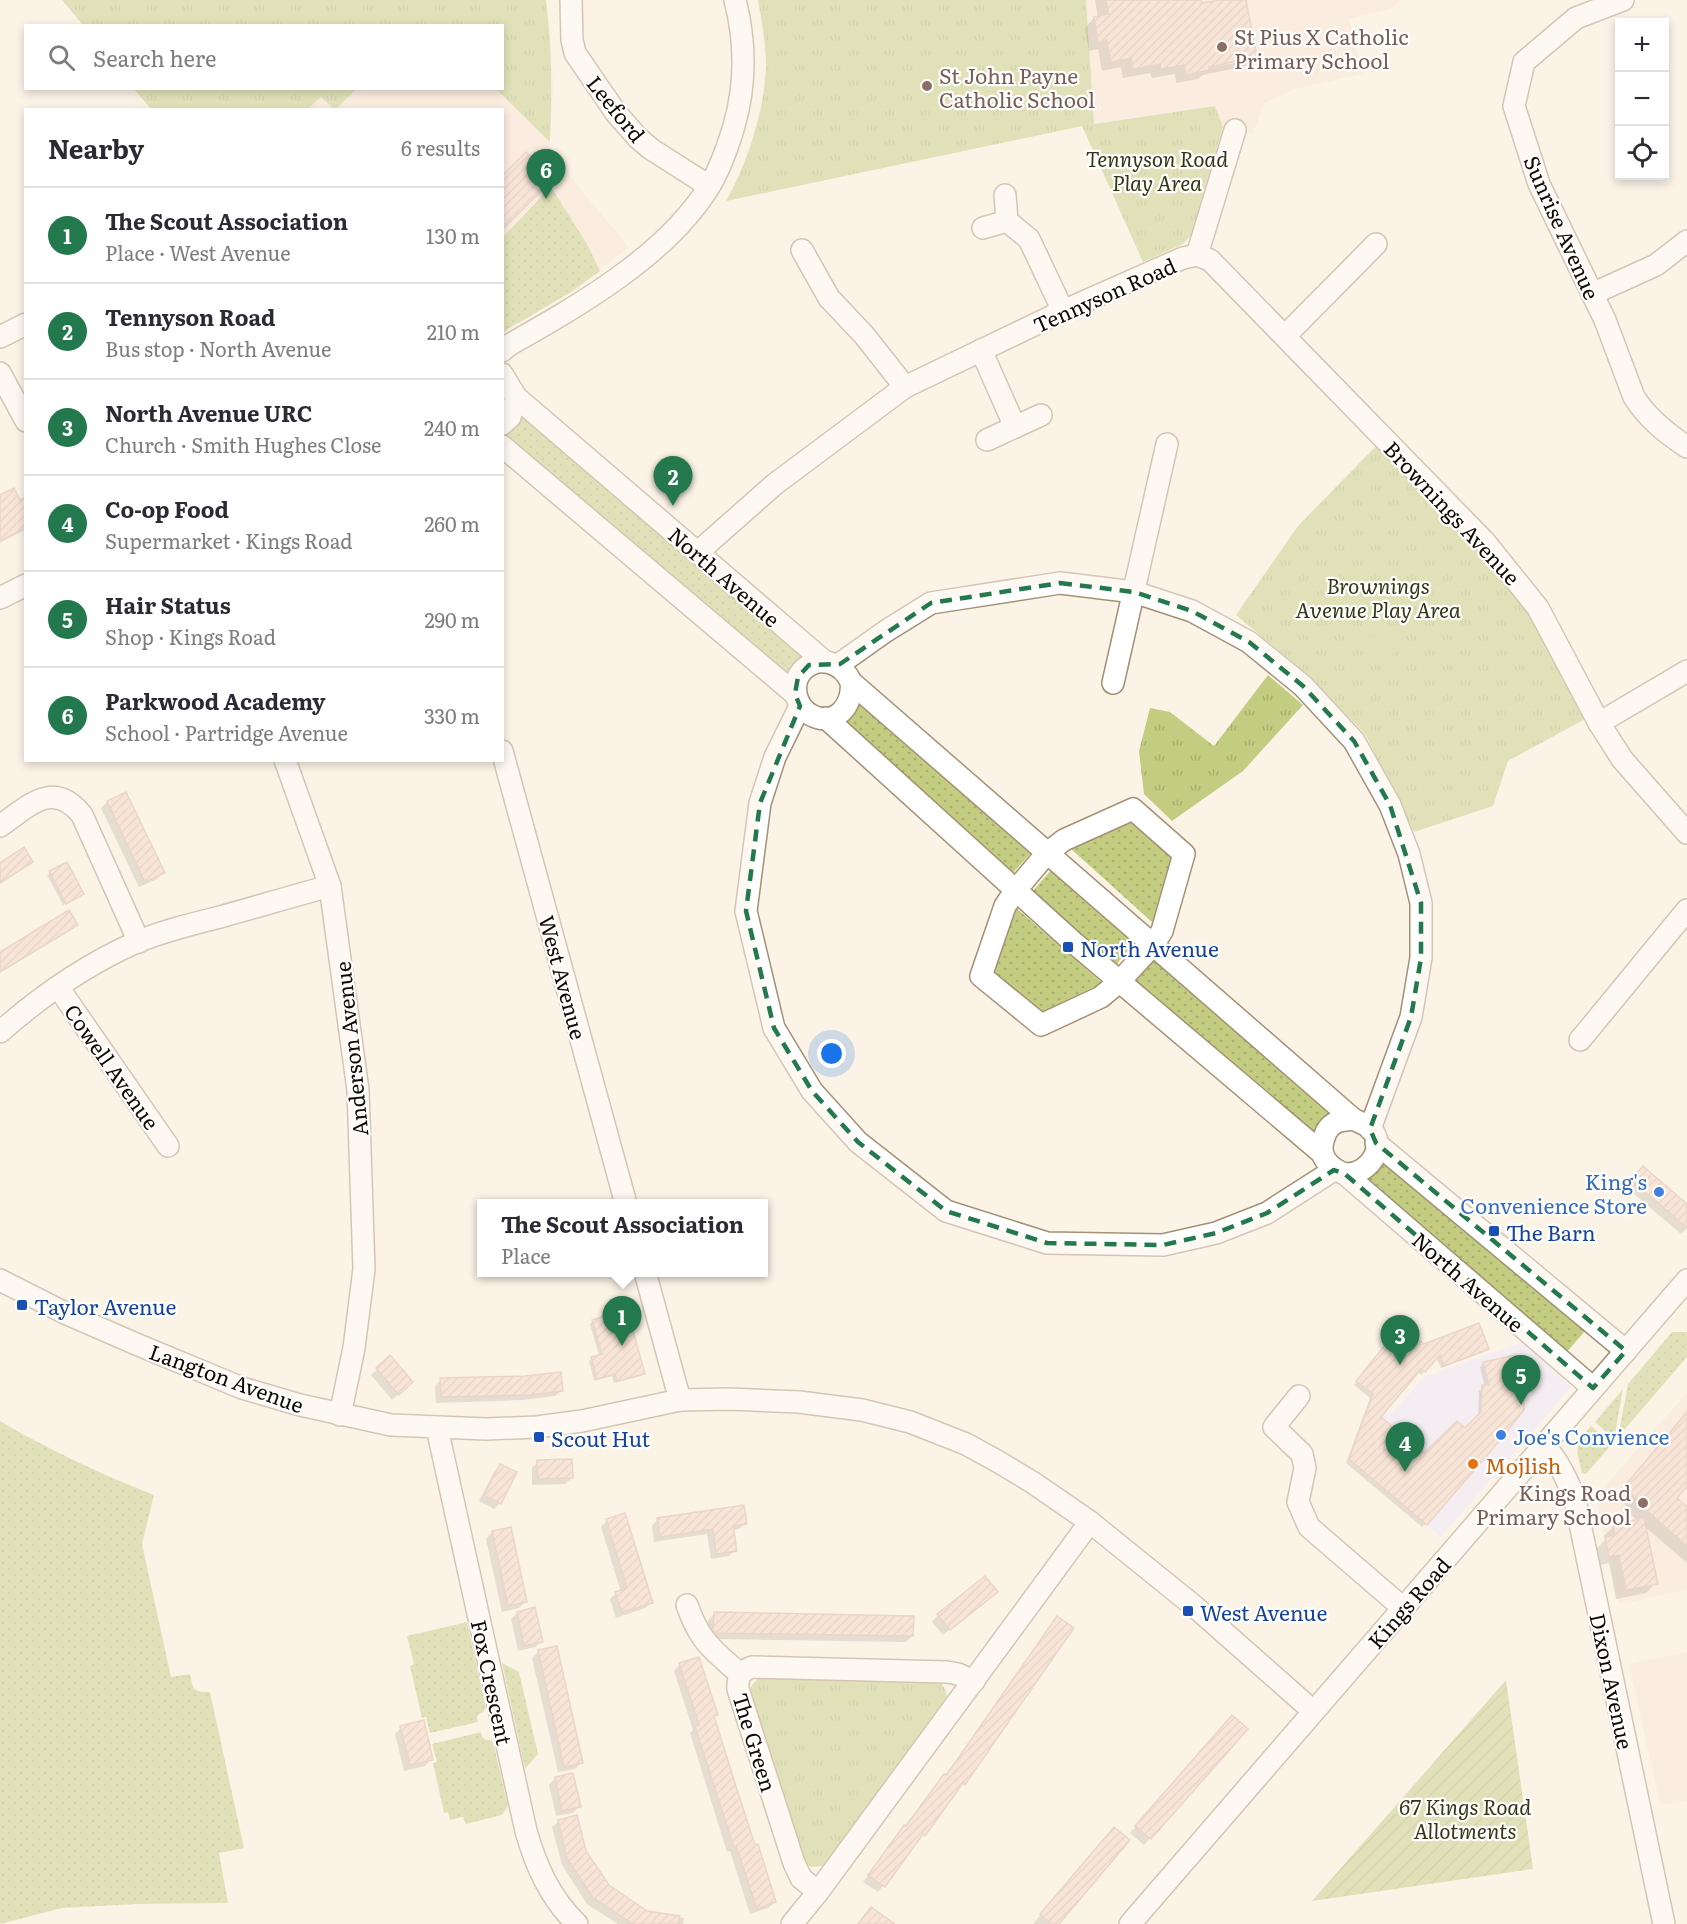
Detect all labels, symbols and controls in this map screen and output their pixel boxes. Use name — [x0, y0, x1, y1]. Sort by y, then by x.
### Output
map controls — [1615, 18, 1669, 180]
button: + — [1615, 18, 1669, 72]
place label: St Pius X Catholic Primary School — [1234, 20, 1409, 75]
search box — [24, 24, 504, 90]
marker: St Pius X Catholic Primary School — [1215, 40, 1229, 54]
icon: search — [45, 41, 78, 74]
text: Search here — [93, 41, 216, 74]
place label: St John Payne Catholic School — [939, 59, 1095, 114]
street label: Leeford — [580, 68, 654, 148]
button: − — [1615, 72, 1669, 126]
marker: St John Payne Catholic School — [920, 79, 934, 93]
button: locate — [1615, 126, 1669, 180]
text: Nearby — [48, 128, 144, 167]
text: 6 results — [401, 132, 480, 162]
park label: Tennyson Road Play Area — [1086, 142, 1228, 197]
pin: 6 — [526, 150, 566, 199]
street label: Sunrise Avenue — [1517, 150, 1609, 304]
text: The Scout Association — [105, 204, 348, 237]
text: 1 — [63, 220, 72, 250]
text: 130 m — [426, 220, 480, 250]
text: Place · West Avenue — [105, 237, 291, 267]
street label: Tennyson Road — [1028, 249, 1180, 339]
text: Tennyson Road — [105, 300, 276, 333]
text: 2 — [62, 316, 73, 346]
text: 210 m — [427, 316, 480, 346]
text: Bus stop · North Avenue — [105, 333, 331, 363]
text: North Avenue URC — [105, 396, 312, 429]
text: 3 — [62, 412, 73, 442]
text: 240 m — [424, 412, 480, 442]
text: Church · Smith Hughes Close — [105, 429, 381, 459]
street label: Brownings Avenue — [1378, 433, 1528, 591]
pin: 2 — [654, 456, 692, 506]
text: Co-op Food — [105, 492, 229, 525]
text: 4 — [61, 508, 74, 538]
text: 260 m — [424, 508, 480, 538]
street label: North Avenue — [662, 519, 788, 633]
text: Supermarket · Kings Road — [105, 525, 353, 555]
park label: Brownings Avenue Play Area — [1295, 569, 1461, 624]
text: Hair Status — [105, 588, 231, 621]
text: 5 — [62, 604, 73, 634]
text: 290 m — [424, 604, 480, 634]
text: Shop · Kings Road — [105, 621, 276, 651]
text: Parkwood Academy — [105, 684, 326, 717]
text: 6 — [62, 700, 73, 730]
text: 330 m — [424, 700, 480, 730]
text: School · Partridge Avenue — [105, 717, 348, 747]
street label: West Avenue — [533, 911, 595, 1043]
place label: North Avenue — [1080, 932, 1219, 963]
marker: North Avenue — [1061, 940, 1075, 954]
street label: Anderson Avenue — [325, 960, 375, 1138]
street label: Cowell Avenue — [58, 997, 168, 1135]
your location — [817, 1039, 846, 1068]
place label: King's Convenience Store — [1460, 1165, 1647, 1220]
marker: King's Convenience Store — [1652, 1185, 1666, 1199]
popup — [477, 1199, 768, 1277]
text: The Scout Association — [501, 1207, 744, 1240]
place label: The Barn — [1506, 1216, 1596, 1247]
street label: North Avenue — [1406, 1224, 1532, 1338]
marker: The Barn — [1487, 1224, 1501, 1238]
text: Place — [501, 1240, 551, 1270]
place label: Taylor Avenue — [34, 1290, 177, 1321]
pin: 1 — [602, 1296, 642, 1346]
marker: Taylor Avenue — [15, 1298, 29, 1312]
pin: 3 — [1380, 1316, 1420, 1365]
street label: Langton Avenue — [145, 1335, 309, 1419]
pin: 5 — [1502, 1356, 1540, 1405]
place label: Joe's Convience — [1513, 1420, 1670, 1451]
place label: Scout Hut — [551, 1422, 650, 1453]
pin: 4 — [1386, 1422, 1424, 1472]
marker: Joe's Convience — [1494, 1428, 1508, 1442]
marker: Scout Hut — [532, 1430, 546, 1444]
place label: Mojlish — [1485, 1449, 1562, 1480]
marker: Mojlish — [1466, 1457, 1480, 1471]
place label: Kings Road Primary School — [1476, 1476, 1631, 1531]
marker: Kings Road Primary School — [1636, 1496, 1650, 1510]
street label: Kings Road — [1359, 1549, 1457, 1655]
place label: West Avenue — [1200, 1596, 1327, 1627]
marker: West Avenue — [1181, 1604, 1195, 1618]
street label: Dixon Avenue — [1583, 1610, 1643, 1752]
street label: Fox Crescent — [465, 1616, 522, 1748]
street label: The Green — [726, 1689, 786, 1795]
park label: 67 Kings Road Allotments — [1399, 1790, 1531, 1845]

